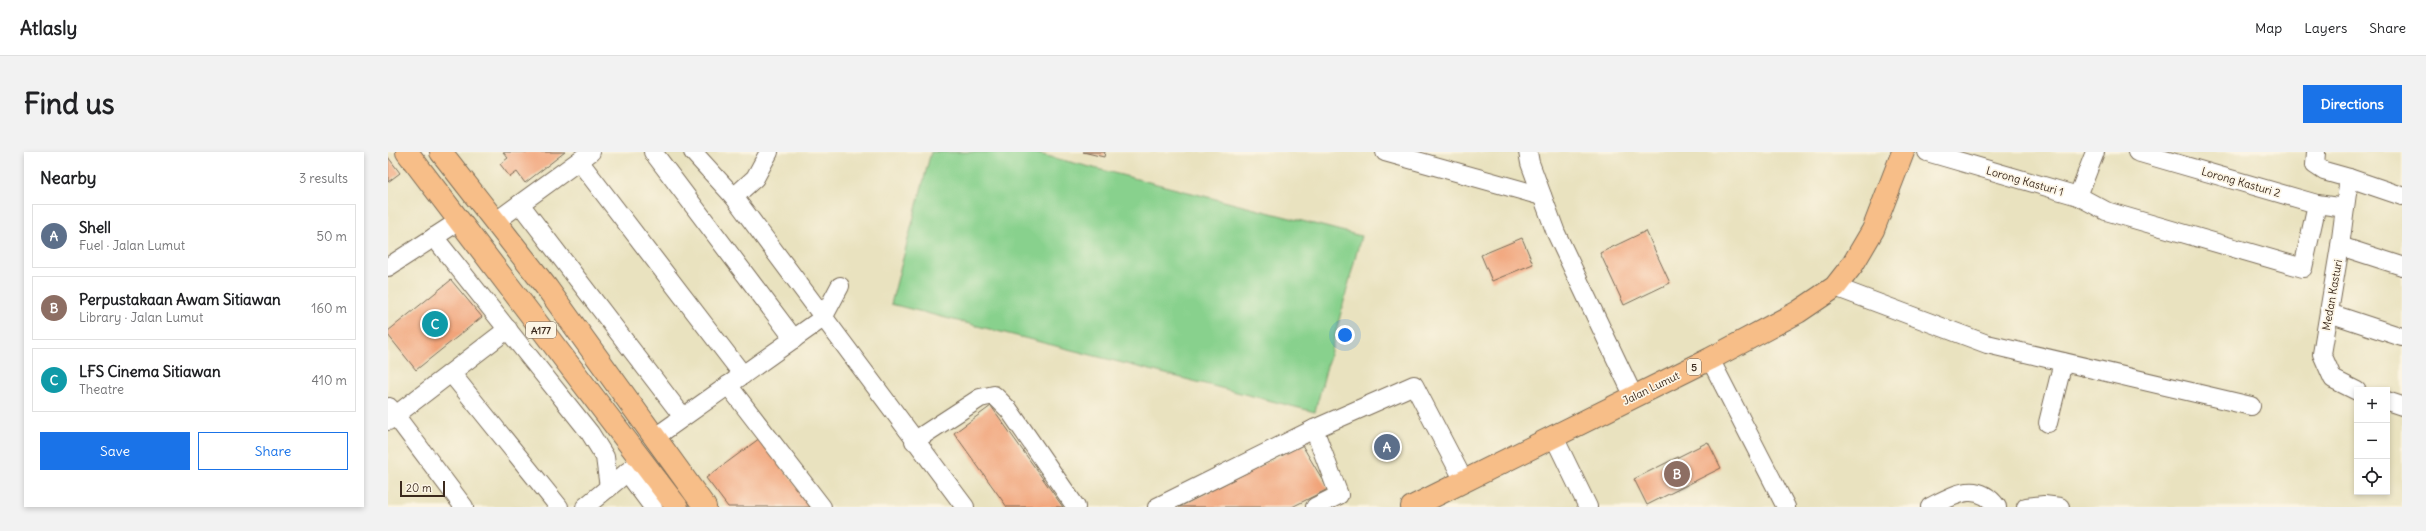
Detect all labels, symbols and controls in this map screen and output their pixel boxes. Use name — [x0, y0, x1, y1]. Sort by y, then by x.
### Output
text: Atlasly — [20, 16, 77, 40]
text: Map — [2255, 19, 2282, 37]
text: Layers — [2304, 19, 2347, 37]
text: Share — [2369, 19, 2406, 37]
button: Directions — [2303, 85, 2402, 123]
text: Find us — [24, 86, 115, 122]
street label: Lorong Kasturi 1 — [1985, 163, 2065, 199]
street label: Lorong Kasturi 2 — [2200, 164, 2282, 200]
text: Nearby — [40, 167, 96, 189]
text: 3 results — [299, 170, 348, 187]
text: Shell — [79, 218, 111, 237]
text: A — [50, 228, 58, 245]
text: 50 m — [316, 228, 347, 245]
text: Fuel · Jalan Lumut — [79, 237, 185, 254]
street label: Medan Kasturi — [2319, 259, 2345, 331]
text: Perpustakaan Awam Sitiawan — [79, 290, 281, 309]
text: B — [50, 300, 58, 317]
text: 160 m — [311, 300, 347, 317]
text: Library · Jalan Lumut — [79, 309, 203, 326]
pin: C — [422, 309, 448, 339]
road number: A177 — [526, 322, 556, 338]
your location — [1335, 325, 1355, 345]
road number: 5 — [1687, 359, 1701, 375]
text: LFS Cinema Sitiawan — [79, 362, 221, 381]
street label: Jalan Lumut — [1620, 368, 1682, 408]
text: C — [50, 372, 58, 389]
text: 410 m — [311, 372, 347, 389]
text: Theatre — [79, 381, 124, 398]
map controls — [2354, 387, 2390, 495]
button: + — [2354, 387, 2390, 423]
button: − — [2354, 423, 2390, 459]
button: Save — [40, 432, 190, 470]
button: Share — [198, 432, 348, 470]
pin: A — [1374, 432, 1400, 462]
pin: B — [1664, 459, 1690, 489]
button: locate — [2354, 459, 2390, 495]
scale bar — [400, 479, 445, 498]
text: 20 m — [406, 481, 432, 495]

